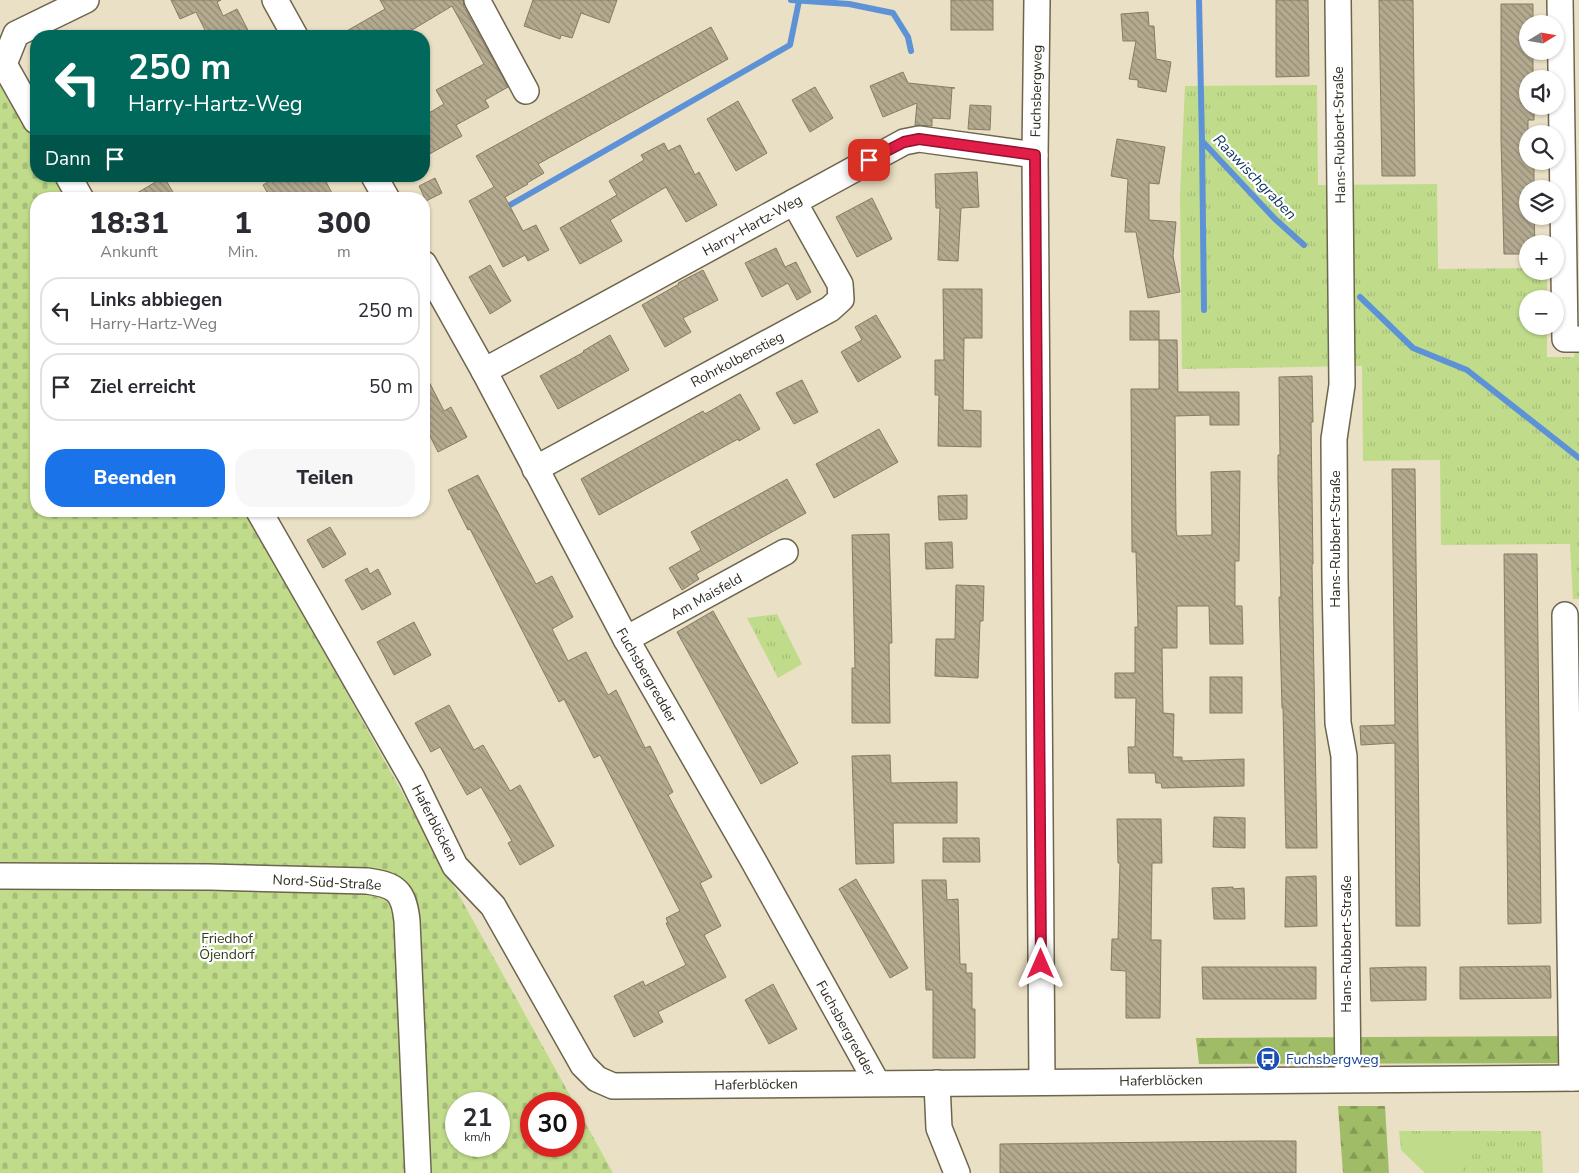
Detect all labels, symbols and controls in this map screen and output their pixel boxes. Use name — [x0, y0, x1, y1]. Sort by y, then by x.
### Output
north arrow — [1519, 15, 1564, 60]
map controls — [1519, 15, 1564, 335]
text: 250 m — [128, 44, 231, 91]
street label: Fuchsbergweg — [1026, 45, 1047, 137]
icon: left — [45, 50, 110, 115]
street label: Hans-Rubbert-Straße — [1329, 66, 1350, 204]
button: sound — [1519, 70, 1564, 115]
text: Harry-Hartz-Weg — [128, 89, 303, 119]
button: search — [1519, 125, 1564, 170]
water label: Raawischgraben — [1209, 130, 1301, 224]
pin — [848, 139, 890, 181]
icon: arrive — [101, 145, 129, 173]
text: Dann — [45, 146, 91, 172]
icon: arrive — [855, 146, 883, 174]
button: layers — [1519, 180, 1564, 225]
street label: Harry-Hartz-Weg — [699, 190, 805, 261]
text: 18:31 — [89, 203, 169, 244]
text: 1 — [234, 203, 252, 244]
text: 300 — [317, 203, 371, 244]
button: + — [1519, 235, 1564, 280]
text: Ankunft — [100, 241, 158, 263]
text: Min. — [228, 241, 258, 263]
text: m — [337, 241, 351, 263]
text: Links abbiegen — [90, 287, 222, 313]
button: − — [1519, 290, 1564, 335]
icon: left — [47, 297, 75, 325]
text: 250 m — [358, 298, 413, 324]
text: Harry-Hartz-Weg — [90, 313, 217, 335]
street label: Rohrkolbenstieg — [687, 327, 787, 392]
icon: arrive — [47, 373, 75, 401]
text: Ziel erreicht — [90, 374, 195, 400]
text: 50 m — [369, 374, 413, 400]
button: Beenden — [45, 449, 225, 507]
button: Teilen — [235, 449, 415, 507]
street label: Hans-Rubbert-Straße — [1326, 470, 1345, 608]
street label: Am Maisfeld — [667, 569, 746, 624]
street label: Fuchsbergredder — [612, 624, 681, 726]
street label: Haferblöcken — [407, 782, 462, 865]
street label: Nord-Süd-Straße — [272, 870, 382, 895]
street label: Hans-Rubbert-Straße — [1337, 875, 1356, 1013]
park label: Friedhof Öjendorf — [199, 929, 255, 964]
position arrow — [1014, 937, 1066, 989]
street label: Fuchsbergredder — [811, 977, 880, 1079]
bus stop icon: Fuchsbergweg — [1255, 1046, 1281, 1072]
place label: Fuchsbergweg — [1286, 1050, 1379, 1069]
street label: Haferblöcken — [1119, 1070, 1203, 1091]
street label: Haferblöcken — [714, 1074, 798, 1095]
speed limit sign: 30 — [520, 1092, 585, 1157]
text: 21 — [462, 1101, 493, 1135]
text: km/h — [464, 1129, 491, 1145]

